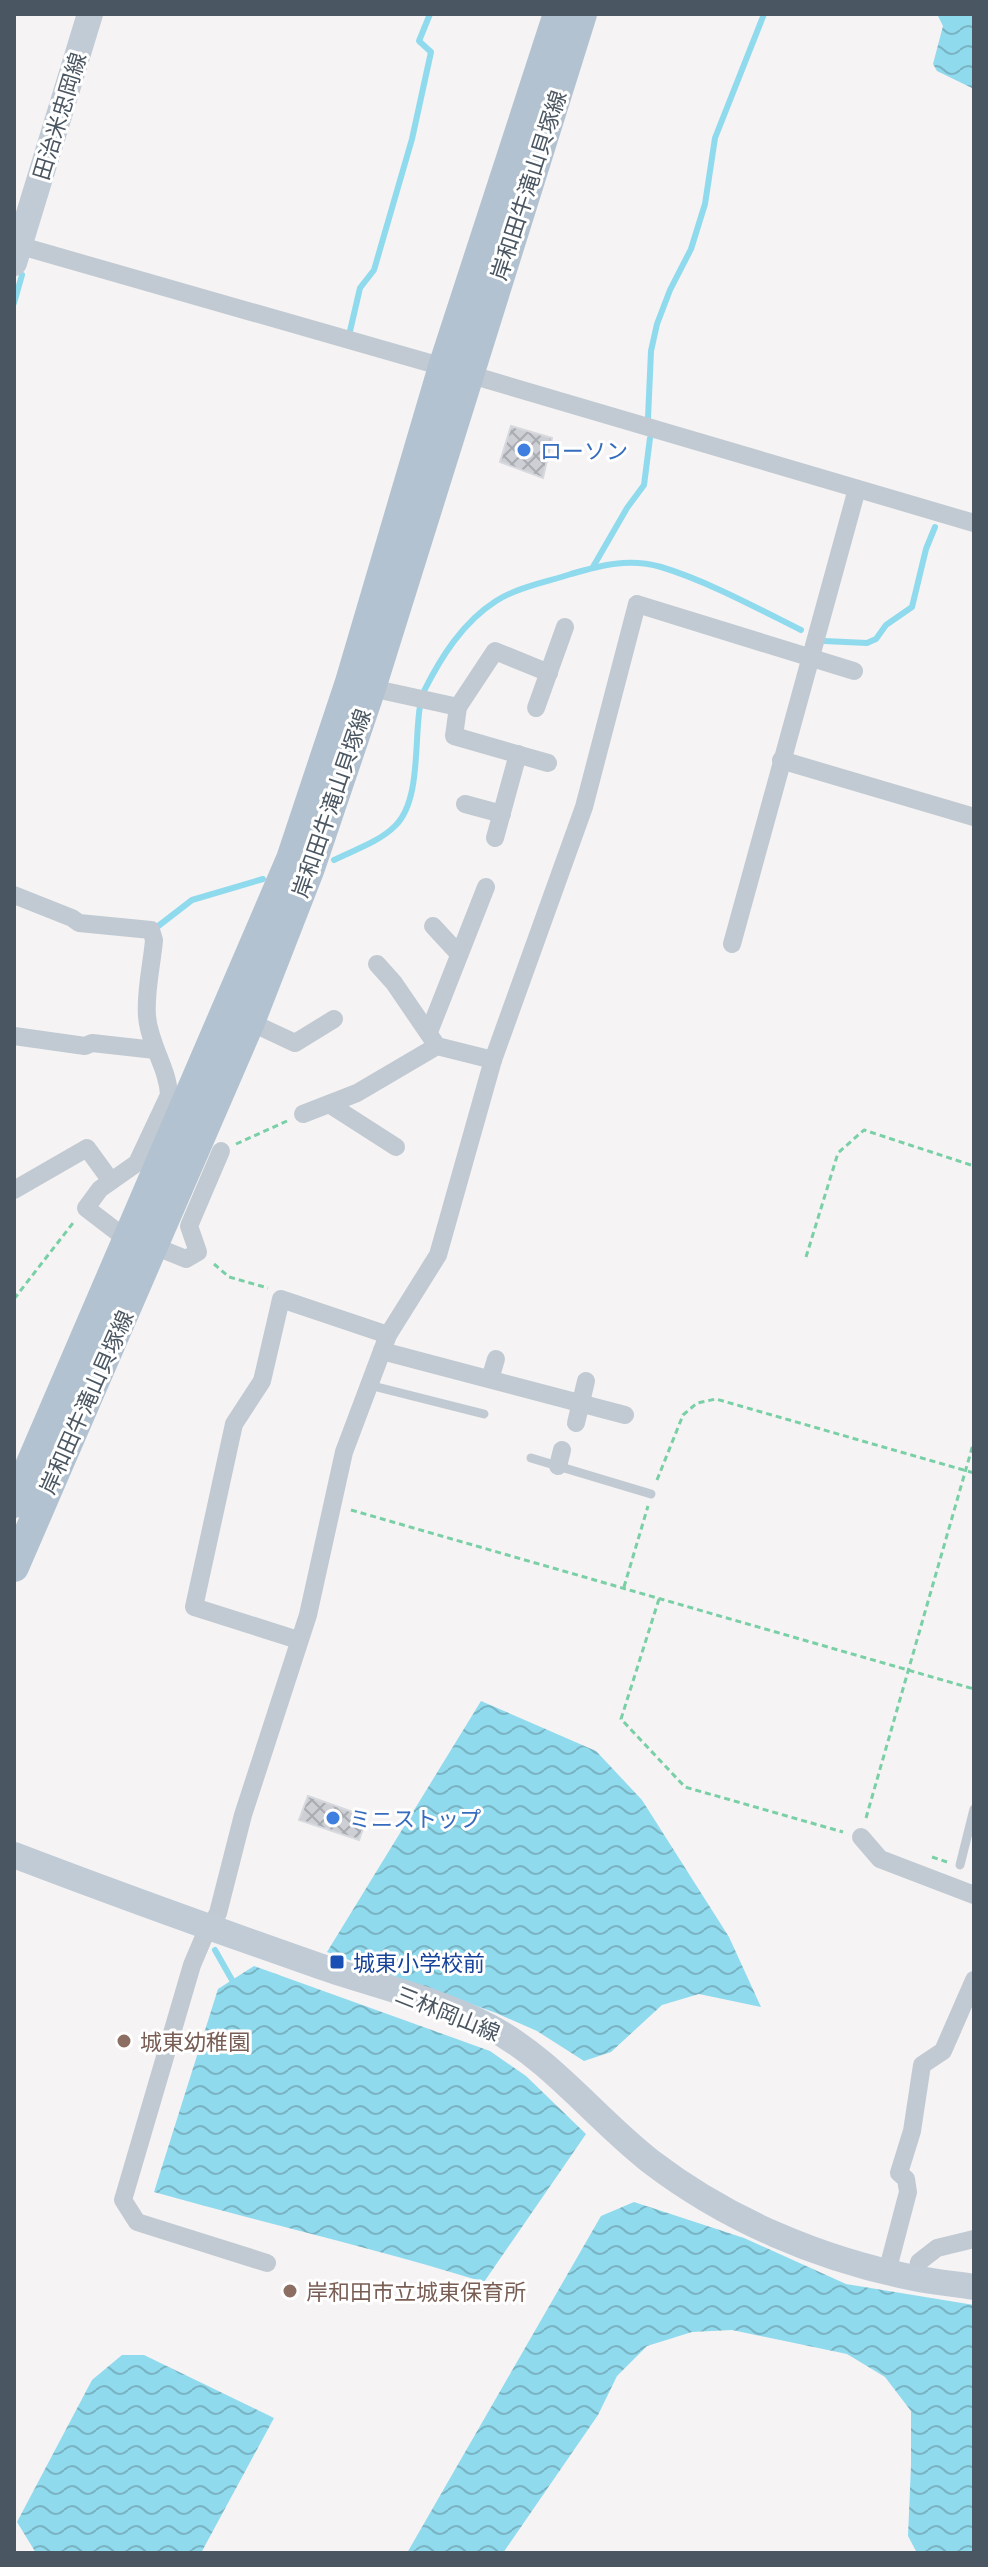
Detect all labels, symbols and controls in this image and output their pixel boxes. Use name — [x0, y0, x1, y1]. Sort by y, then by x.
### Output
street label: 田治米忠岡線 — [27, 49, 91, 183]
street label: 岸和田牛滝山貝塚線 — [485, 87, 571, 283]
place label: ローソン — [540, 437, 628, 464]
marker: ローソン — [515, 441, 533, 459]
street label: 岸和田牛滝山貝塚線 — [286, 705, 376, 901]
street label: 岸和田牛滝山貝塚線 — [33, 1306, 139, 1498]
place label: ミニストップ — [349, 1805, 481, 1832]
marker: ミニストップ — [324, 1809, 342, 1827]
place label: 城東小学校前 — [353, 1949, 485, 1976]
marker: 城東小学校前 — [328, 1953, 346, 1971]
street label: 三林岡山線 — [392, 1980, 504, 2046]
place label: 城東幼稚園 — [140, 2028, 250, 2055]
marker: 城東幼稚園 — [115, 2032, 133, 2050]
place label: 岸和田市立城東保育所 — [306, 2278, 526, 2305]
marker: 岸和田市立城東保育所 — [281, 2282, 299, 2300]

